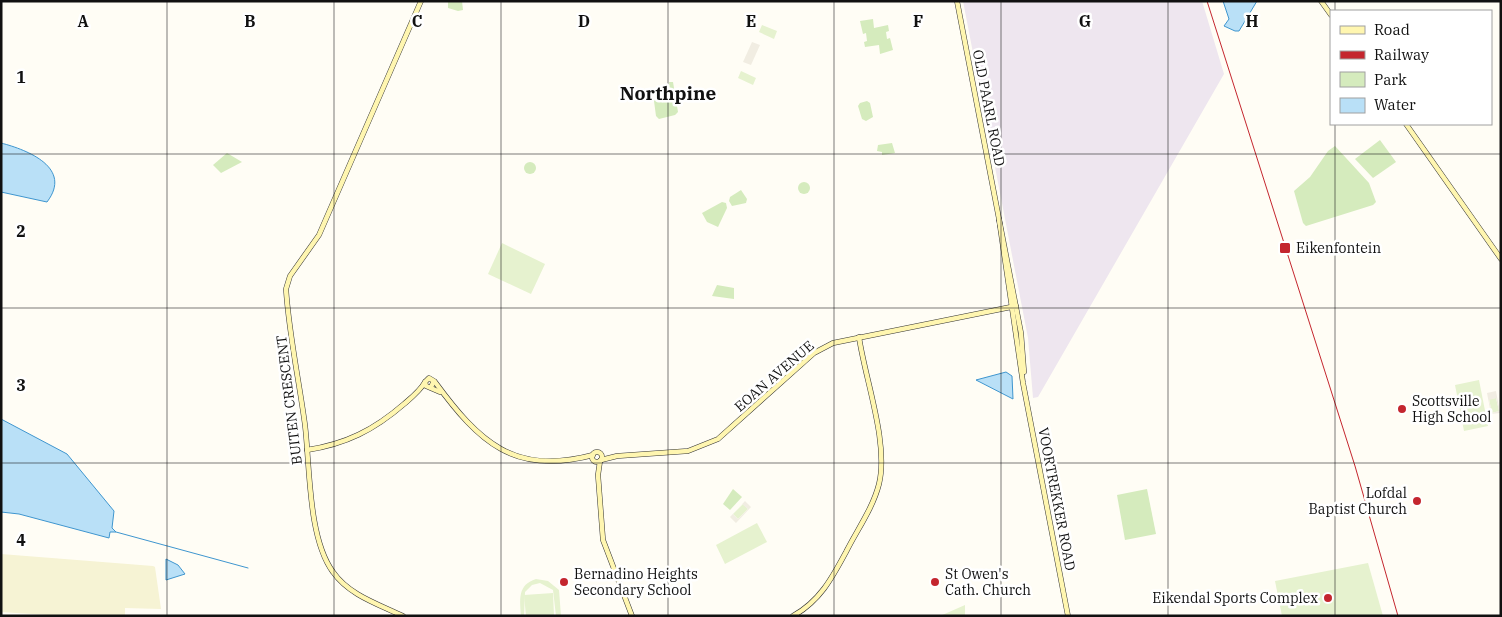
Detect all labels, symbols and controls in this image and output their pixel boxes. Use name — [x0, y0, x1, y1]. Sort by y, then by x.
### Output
legend — [1330, 10, 1492, 125]
text: A — [77, 11, 89, 31]
text: B — [244, 11, 256, 31]
text: C — [412, 11, 422, 31]
text: D — [578, 11, 590, 31]
text: E — [746, 11, 756, 31]
text: F — [913, 11, 923, 31]
text: G — [1079, 11, 1091, 31]
text: H — [1246, 11, 1259, 31]
text: Road — [1374, 20, 1410, 39]
text: Railway — [1374, 45, 1429, 64]
street label: OLD PAARL ROAD — [969, 48, 1009, 168]
text: 1 — [16, 67, 26, 87]
text: Park — [1374, 70, 1407, 89]
district label: Northpine — [620, 81, 717, 105]
text: Water — [1374, 95, 1416, 114]
text: 2 — [16, 221, 26, 241]
place label: Eikenfontein — [1296, 239, 1381, 257]
marker: Eikenfontein — [1278, 241, 1292, 255]
street label: BUITEN CRESCENT — [272, 334, 306, 466]
street label: EOAN AVENUE — [730, 336, 818, 416]
text: 3 — [16, 375, 26, 395]
place label: Scottsville High School — [1412, 392, 1491, 426]
marker: Scottsville High School — [1396, 403, 1408, 415]
street label: VOORTREKKER ROAD — [1034, 426, 1080, 572]
place label: Lofdal Baptist Church — [1308, 484, 1407, 518]
marker: Lofdal Baptist Church — [1411, 495, 1423, 507]
text: 4 — [16, 530, 26, 550]
place label: Bernadino Heights Secondary School — [574, 565, 698, 599]
place label: St Owen's Cath. Church — [945, 565, 1031, 599]
marker: Bernadino Heights Secondary School — [558, 576, 570, 588]
marker: St Owen's Cath. Church — [929, 576, 941, 588]
place label: Eikendal Sports Complex — [1152, 589, 1318, 607]
marker: Eikendal Sports Complex — [1322, 592, 1334, 604]

